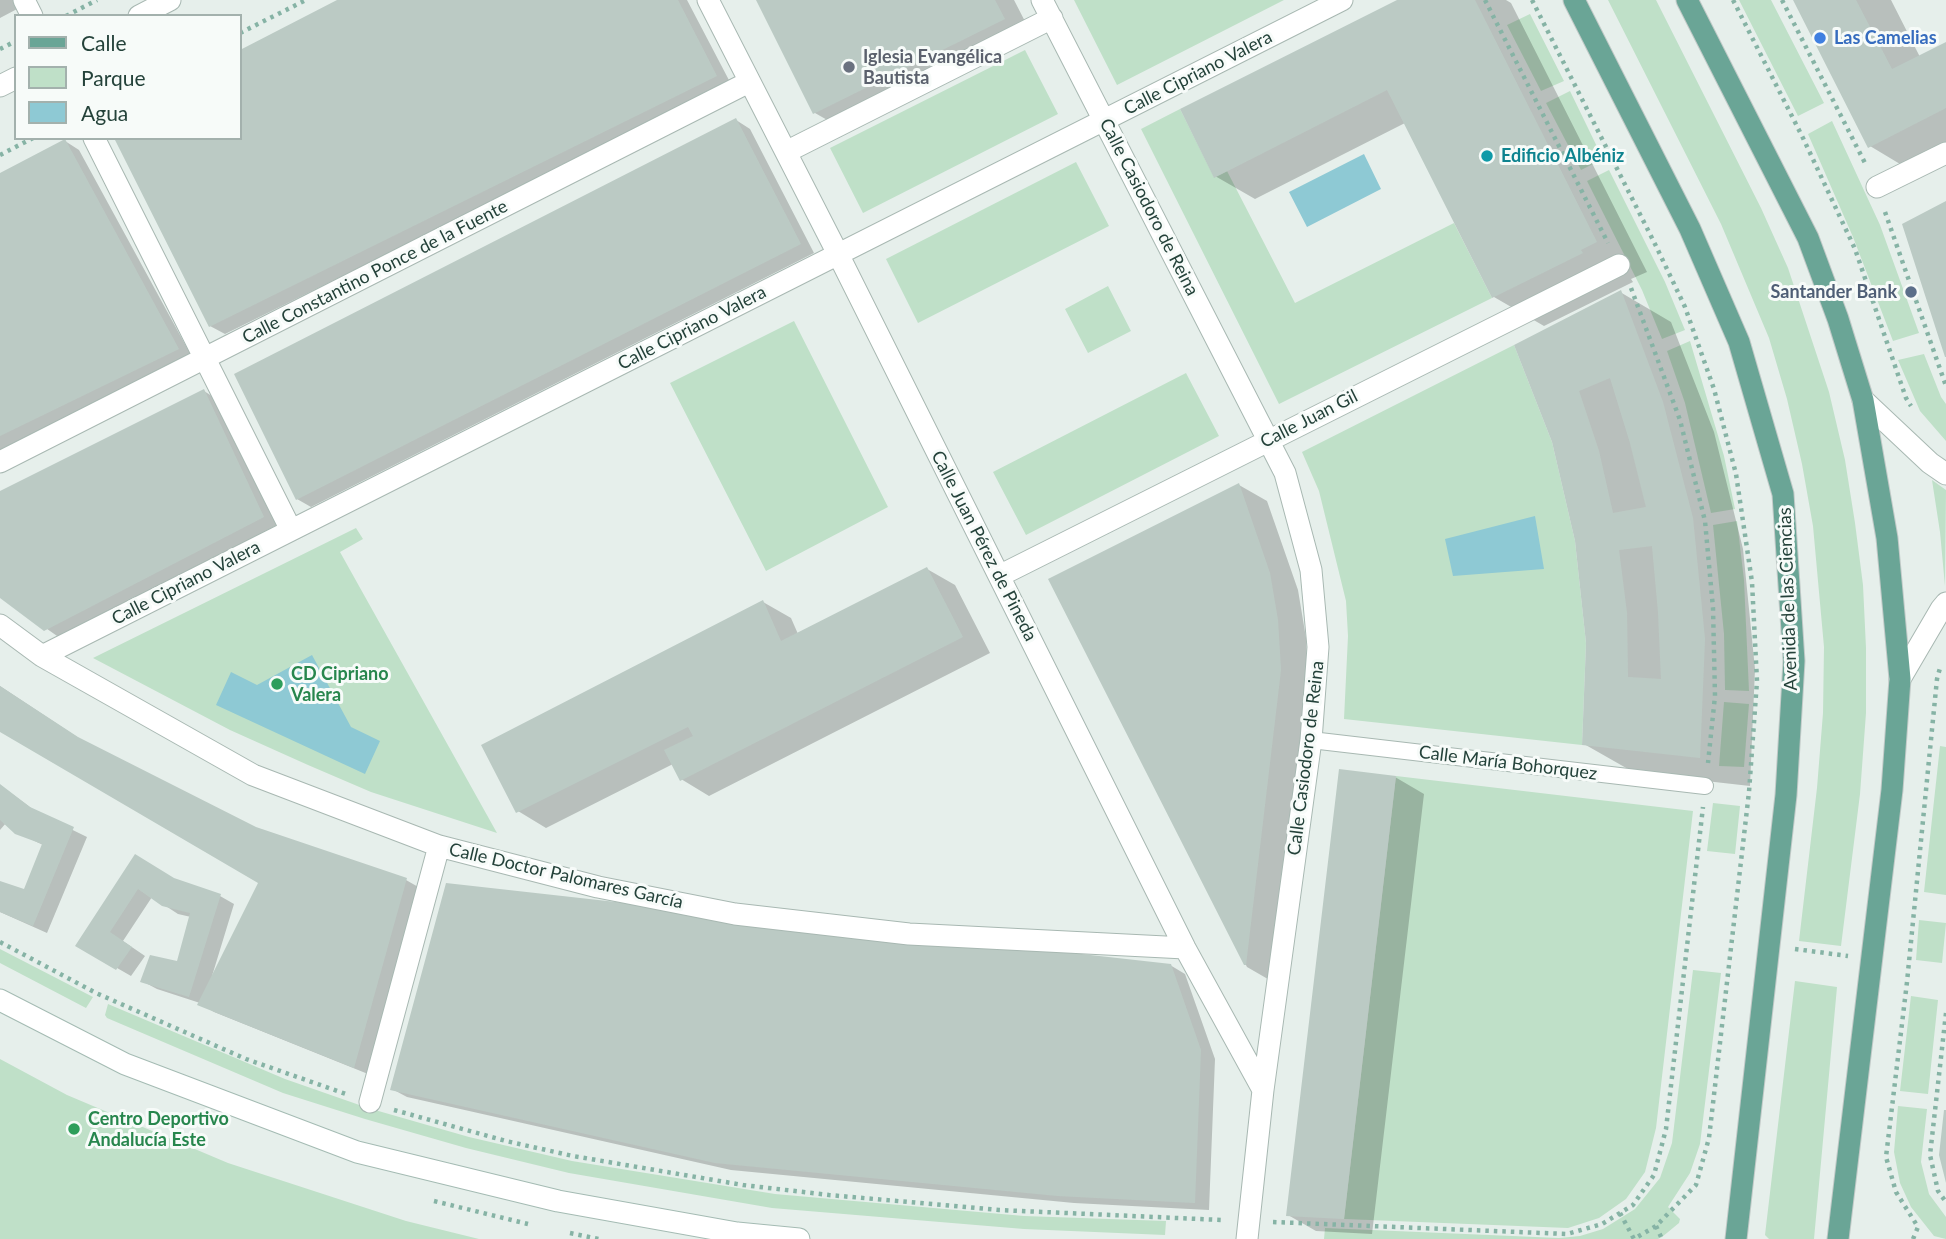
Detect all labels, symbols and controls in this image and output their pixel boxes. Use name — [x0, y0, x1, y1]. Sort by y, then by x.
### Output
legend — [14, 14, 242, 140]
street label: Calle Cipriano Valera — [1120, 26, 1276, 120]
place label: Las Camelias — [1834, 27, 1937, 49]
text: Calle — [81, 30, 126, 55]
marker: Las Camelias — [1812, 30, 1828, 46]
place label: Iglesia Evangélica Bautista — [863, 46, 1002, 88]
marker: Iglesia Evangélica Bautista — [841, 59, 857, 75]
text: Parque — [81, 65, 146, 90]
text: Agua — [81, 100, 128, 125]
street label: Calle Casiodoro de Reina — [1095, 115, 1203, 299]
place label: Edificio Albéniz — [1501, 145, 1624, 167]
marker: Edificio Albéniz — [1479, 148, 1495, 164]
street label: Calle Constantino Ponce de la Fuente — [239, 195, 511, 349]
street label: Calle Cipriano Valera — [614, 281, 770, 375]
place label: Santander Bank — [1771, 281, 1897, 303]
marker: Santander Bank — [1903, 284, 1919, 300]
street label: Calle Juan Gil — [1257, 385, 1361, 453]
street label: Calle Juan Pérez de Pineda — [927, 447, 1041, 645]
street label: Avenida de las Ciencias — [1774, 507, 1802, 691]
street label: Calle Cipriano Valera — [108, 536, 264, 630]
street label: Calle Casiodoro de Reina — [1283, 659, 1329, 857]
place label: CD Cipriano Valera — [291, 663, 389, 706]
marker: CD Cipriano Valera — [269, 676, 285, 692]
street label: Calle María Bohorquez — [1418, 741, 1598, 785]
street label: Calle Doctor Palomares García — [447, 839, 685, 913]
place label: Centro Deportivo Andalucía Este — [88, 1108, 229, 1150]
marker: Centro Deportivo Andalucía Este — [66, 1121, 82, 1137]

